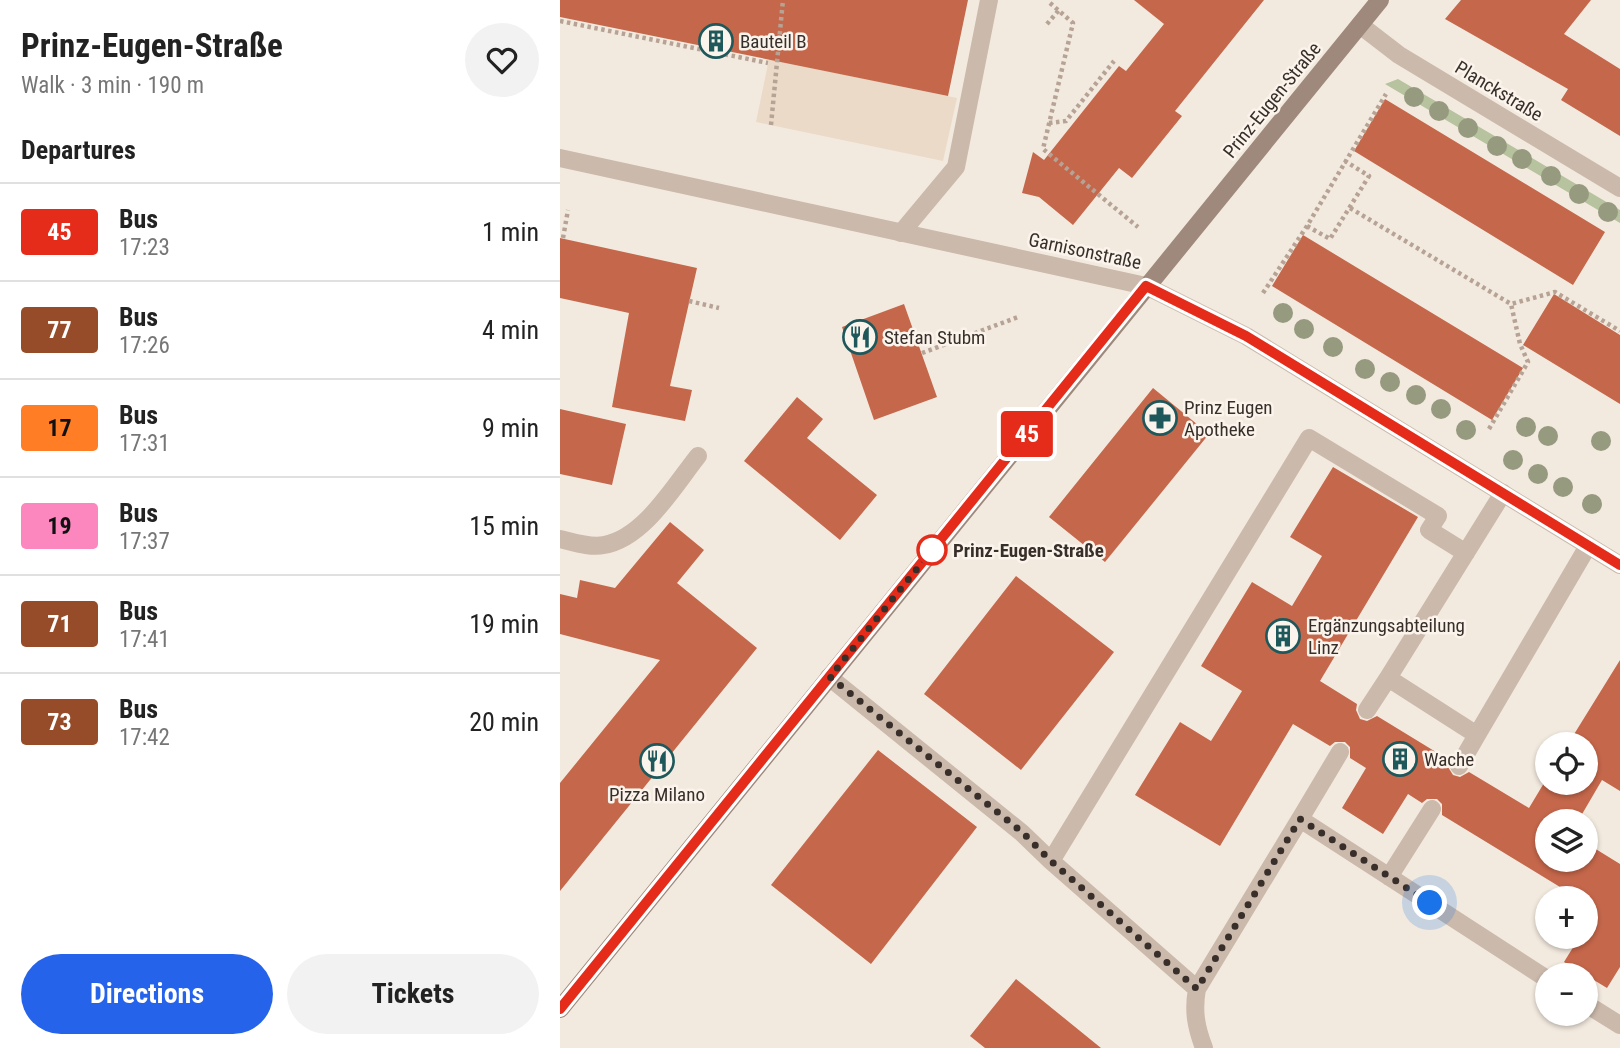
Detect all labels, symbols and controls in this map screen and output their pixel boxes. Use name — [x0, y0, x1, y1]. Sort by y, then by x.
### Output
building icon: Bauteil B — [697, 22, 735, 60]
button: heart — [465, 23, 539, 97]
text: Prinz-Eugen-Straße — [21, 26, 283, 65]
place label: Bauteil B — [740, 30, 807, 53]
street label: Prinz-Eugen-Straße — [1218, 37, 1326, 163]
street label: Planckstraße — [1451, 56, 1547, 126]
text: Walk · 3 min · 190 m — [21, 72, 204, 99]
text: Departures — [21, 135, 136, 165]
text: Bus — [119, 204, 158, 234]
text: 1 min — [482, 217, 539, 247]
text: 45 — [47, 218, 72, 246]
street label: Garnisonstraße — [1027, 228, 1144, 274]
text: 17:23 — [119, 234, 170, 261]
text: Bus — [119, 302, 158, 332]
text: 4 min — [482, 315, 539, 345]
text: 77 — [47, 316, 72, 344]
restaurant icon: Stefan Stubm — [841, 318, 879, 356]
place label: Stefan Stubm — [884, 326, 985, 349]
text: 17:26 — [119, 332, 170, 359]
place label: Prinz Eugen Apotheke — [1184, 396, 1273, 441]
pharmacy icon: Prinz Eugen Apotheke — [1141, 399, 1179, 437]
text: Bus — [119, 400, 158, 430]
line badge: 45 — [995, 411, 1058, 457]
text: 9 min — [482, 413, 539, 443]
text: 17 — [47, 414, 72, 442]
text: 45 — [1015, 420, 1039, 448]
text: 17:31 — [119, 430, 170, 457]
text: Bus — [119, 498, 158, 528]
text: 15 min — [469, 511, 539, 541]
text: 19 — [47, 512, 72, 540]
text: 17:37 — [119, 528, 170, 555]
marker: Prinz-Eugen-Straße — [917, 535, 947, 565]
place label: Prinz-Eugen-Straße — [953, 539, 1104, 562]
text: Bus — [119, 596, 158, 626]
text: 19 min — [469, 609, 539, 639]
text: 71 — [47, 610, 72, 638]
place label: Ergänzungsabteilung Linz — [1308, 614, 1465, 659]
building icon: Ergänzungsabteilung Linz — [1264, 617, 1302, 655]
text: 17:41 — [119, 626, 170, 653]
text: Bus — [119, 694, 158, 724]
text: 20 min — [469, 707, 539, 737]
text: 73 — [47, 708, 72, 736]
text: 17:42 — [119, 724, 170, 751]
map controls — [1535, 732, 1598, 1026]
button: locate — [1535, 732, 1598, 795]
building icon: Wache — [1381, 740, 1419, 778]
restaurant icon: Pizza Milano — [638, 742, 676, 780]
place label: Wache — [1424, 748, 1474, 771]
place label: Pizza Milano — [609, 783, 705, 806]
button: layers — [1535, 809, 1598, 872]
your location — [1412, 885, 1447, 920]
button: + — [1535, 886, 1598, 949]
button: Directions — [21, 954, 273, 1034]
button: Tickets — [287, 954, 539, 1034]
button: − — [1535, 963, 1598, 1026]

